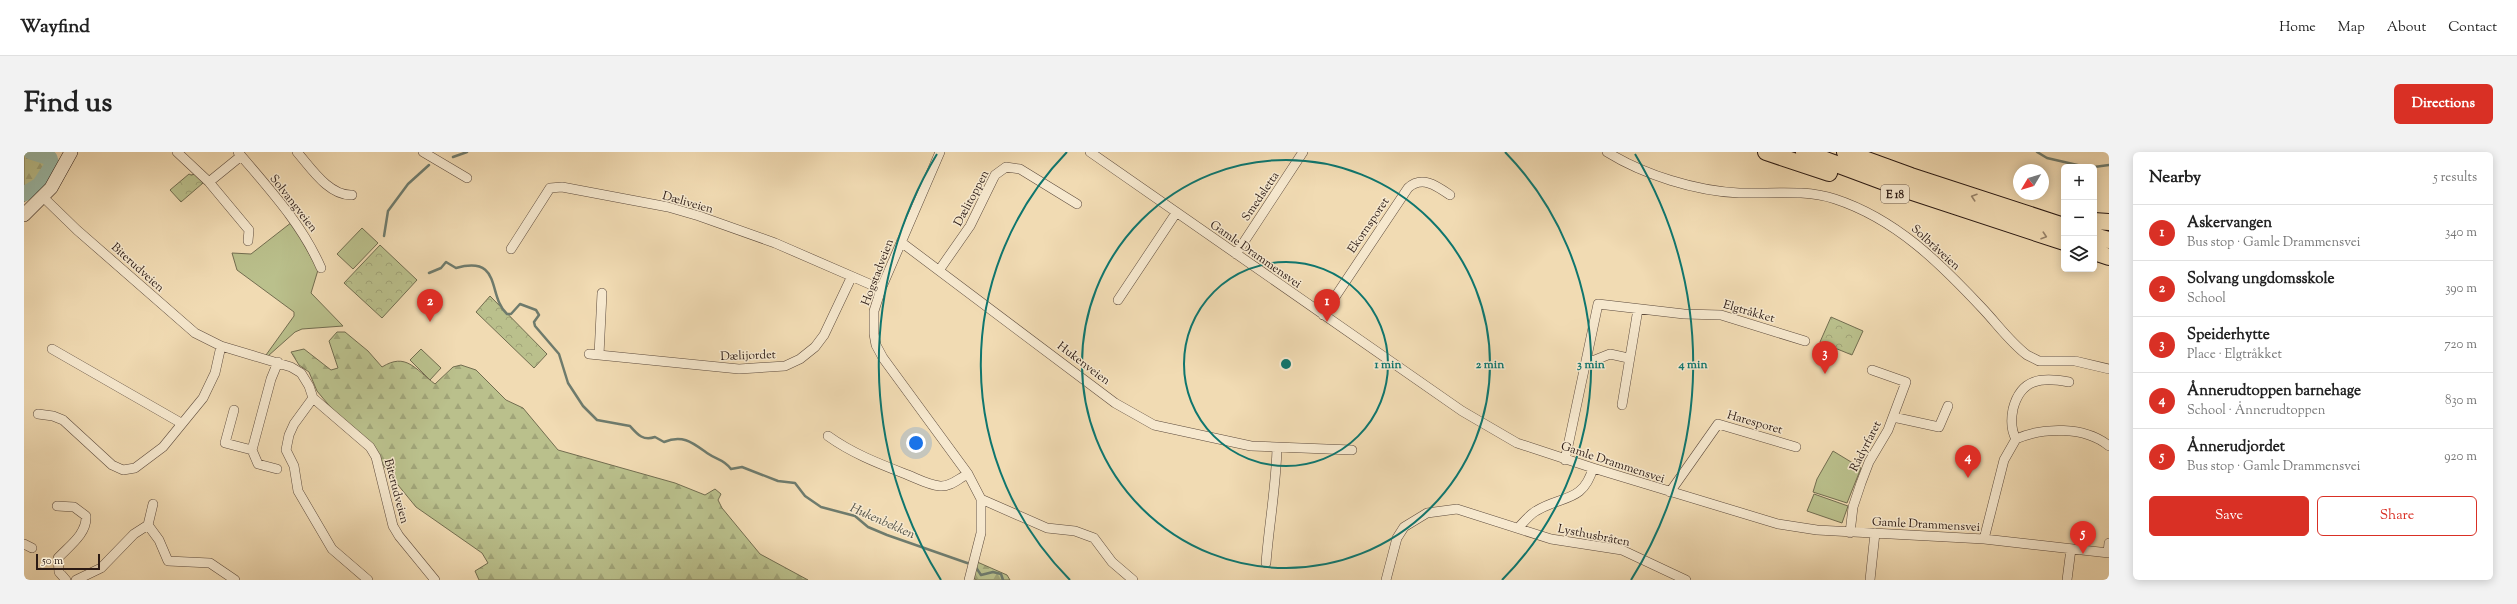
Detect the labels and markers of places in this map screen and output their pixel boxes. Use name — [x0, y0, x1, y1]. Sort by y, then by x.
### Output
pin: 2 — [417, 289, 443, 322]
pin: 1 — [1314, 289, 1340, 322]
pin: 3 — [1812, 341, 1838, 374]
centre of rings — [1279, 357, 1293, 371]
pin: 4 — [1955, 445, 1981, 478]
pin: 5 — [2070, 521, 2096, 554]

